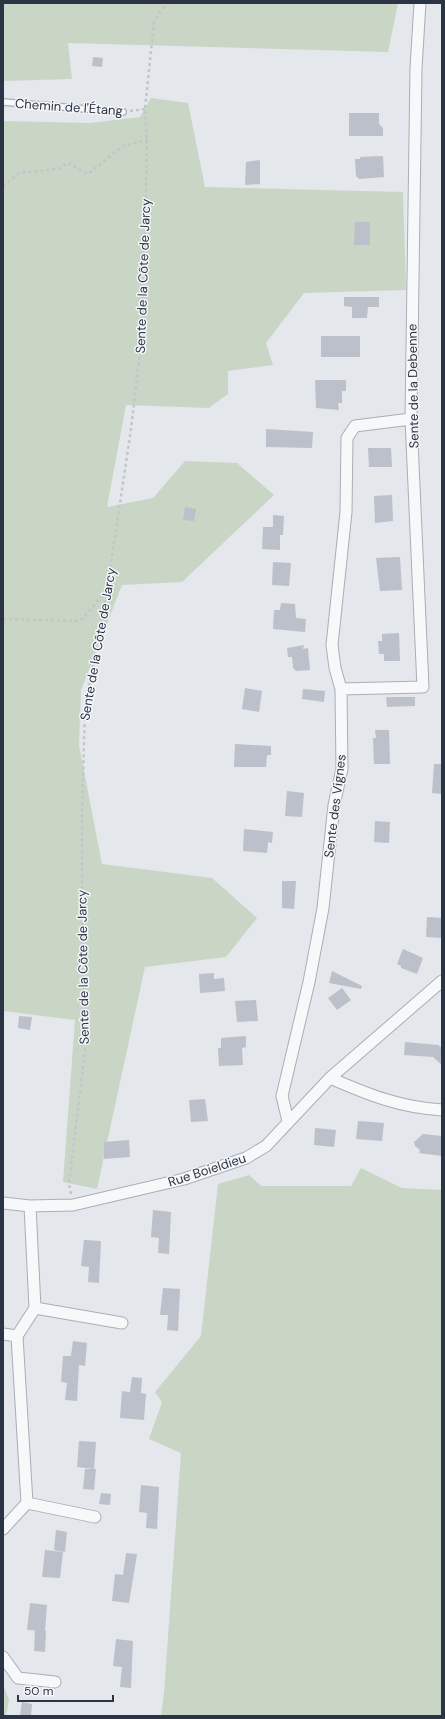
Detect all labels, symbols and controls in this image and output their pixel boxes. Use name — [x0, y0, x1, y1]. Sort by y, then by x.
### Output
street label: Chemin de l'Étang — [15, 94, 124, 119]
street label: Sente de la Côte de Jarcy — [132, 198, 154, 354]
street label: Sente de la Debenne — [403, 323, 423, 449]
street label: Sente de la Côte de Jarcy — [76, 566, 120, 722]
street label: Sente des Vignes — [320, 753, 350, 859]
street label: Sente de la Côte de Jarcy — [73, 889, 93, 1045]
street label: Rue Boieldieu — [166, 1149, 248, 1191]
scale bar — [18, 1677, 113, 1703]
text: 50 m — [24, 1683, 53, 1699]

